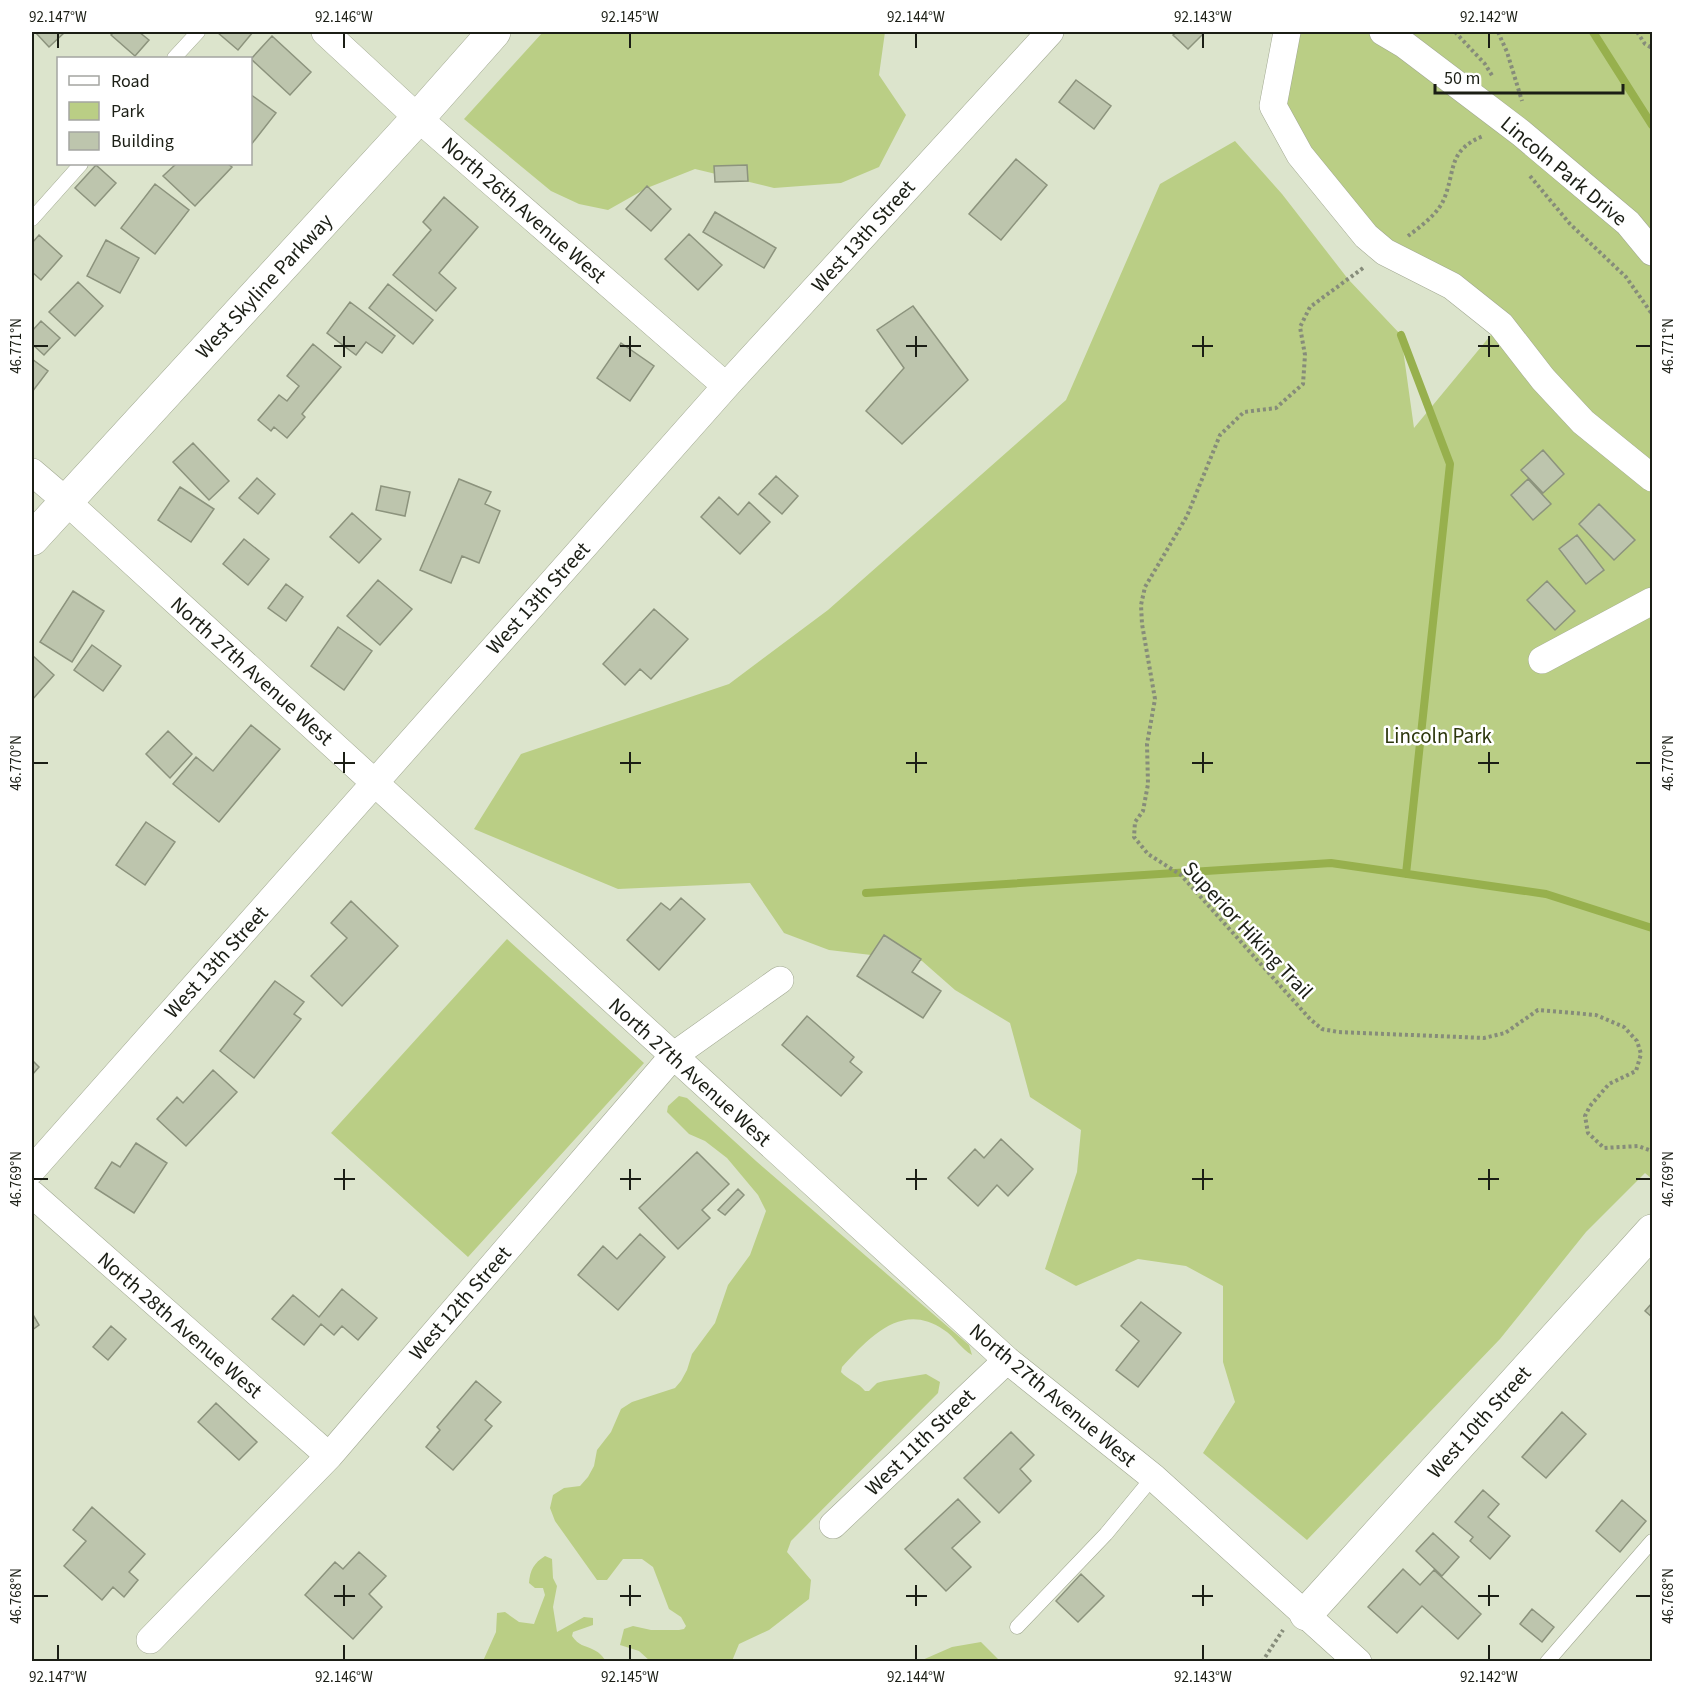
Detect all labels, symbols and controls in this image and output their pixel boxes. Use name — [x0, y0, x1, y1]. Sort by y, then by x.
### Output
text: 92.147°W — [29, 7, 87, 28]
text: 92.146°W — [315, 7, 373, 28]
text: 92.145°W — [601, 7, 659, 28]
text: 92.144°W — [887, 7, 945, 28]
text: 92.143°W — [1174, 7, 1232, 28]
text: 92.142°W — [1460, 7, 1518, 28]
legend — [57, 57, 252, 165]
scale bar — [1435, 57, 1622, 95]
text: 50 m — [1444, 66, 1480, 91]
text: Road — [111, 69, 150, 94]
text: Park — [111, 99, 145, 124]
street label: Lincoln Park Drive — [1494, 109, 1634, 233]
text: Building — [111, 129, 174, 154]
street label: North 26th Avenue West — [435, 130, 613, 290]
street label: West 13th Street — [804, 173, 922, 299]
street label: West Skyline Parkway — [189, 206, 340, 365]
text: 46.771°N — [6, 318, 27, 374]
text: 46.771°N — [1658, 318, 1679, 374]
street label: West 13th Street — [479, 535, 597, 661]
street label: North 27th Avenue West — [164, 590, 340, 752]
park label: Lincoln Park — [1384, 721, 1492, 751]
text: 46.770°N — [6, 735, 27, 791]
text: 46.770°N — [1658, 735, 1679, 791]
street label: Superior Hiking Trail — [1176, 854, 1320, 1006]
street label: West 13th Street — [157, 899, 275, 1025]
street label: North 27th Avenue West — [602, 991, 778, 1153]
text: 46.769°N — [6, 1151, 27, 1207]
text: 46.769°N — [1658, 1151, 1679, 1207]
street label: West 12th Street — [402, 1239, 518, 1367]
street label: North 28th Avenue West — [91, 1245, 269, 1405]
street label: North 27th Avenue West — [963, 1316, 1143, 1474]
street label: West 10th Street — [1420, 1359, 1538, 1485]
street label: West 11th Street — [858, 1382, 982, 1502]
text: 46.768°N — [6, 1568, 27, 1624]
text: 46.768°N — [1658, 1568, 1679, 1624]
text: 92.147°W — [29, 1667, 87, 1688]
text: 92.146°W — [315, 1667, 373, 1688]
text: 92.145°W — [601, 1667, 659, 1688]
text: 92.144°W — [887, 1667, 945, 1688]
text: 92.143°W — [1174, 1667, 1232, 1688]
text: 92.142°W — [1460, 1667, 1518, 1688]

